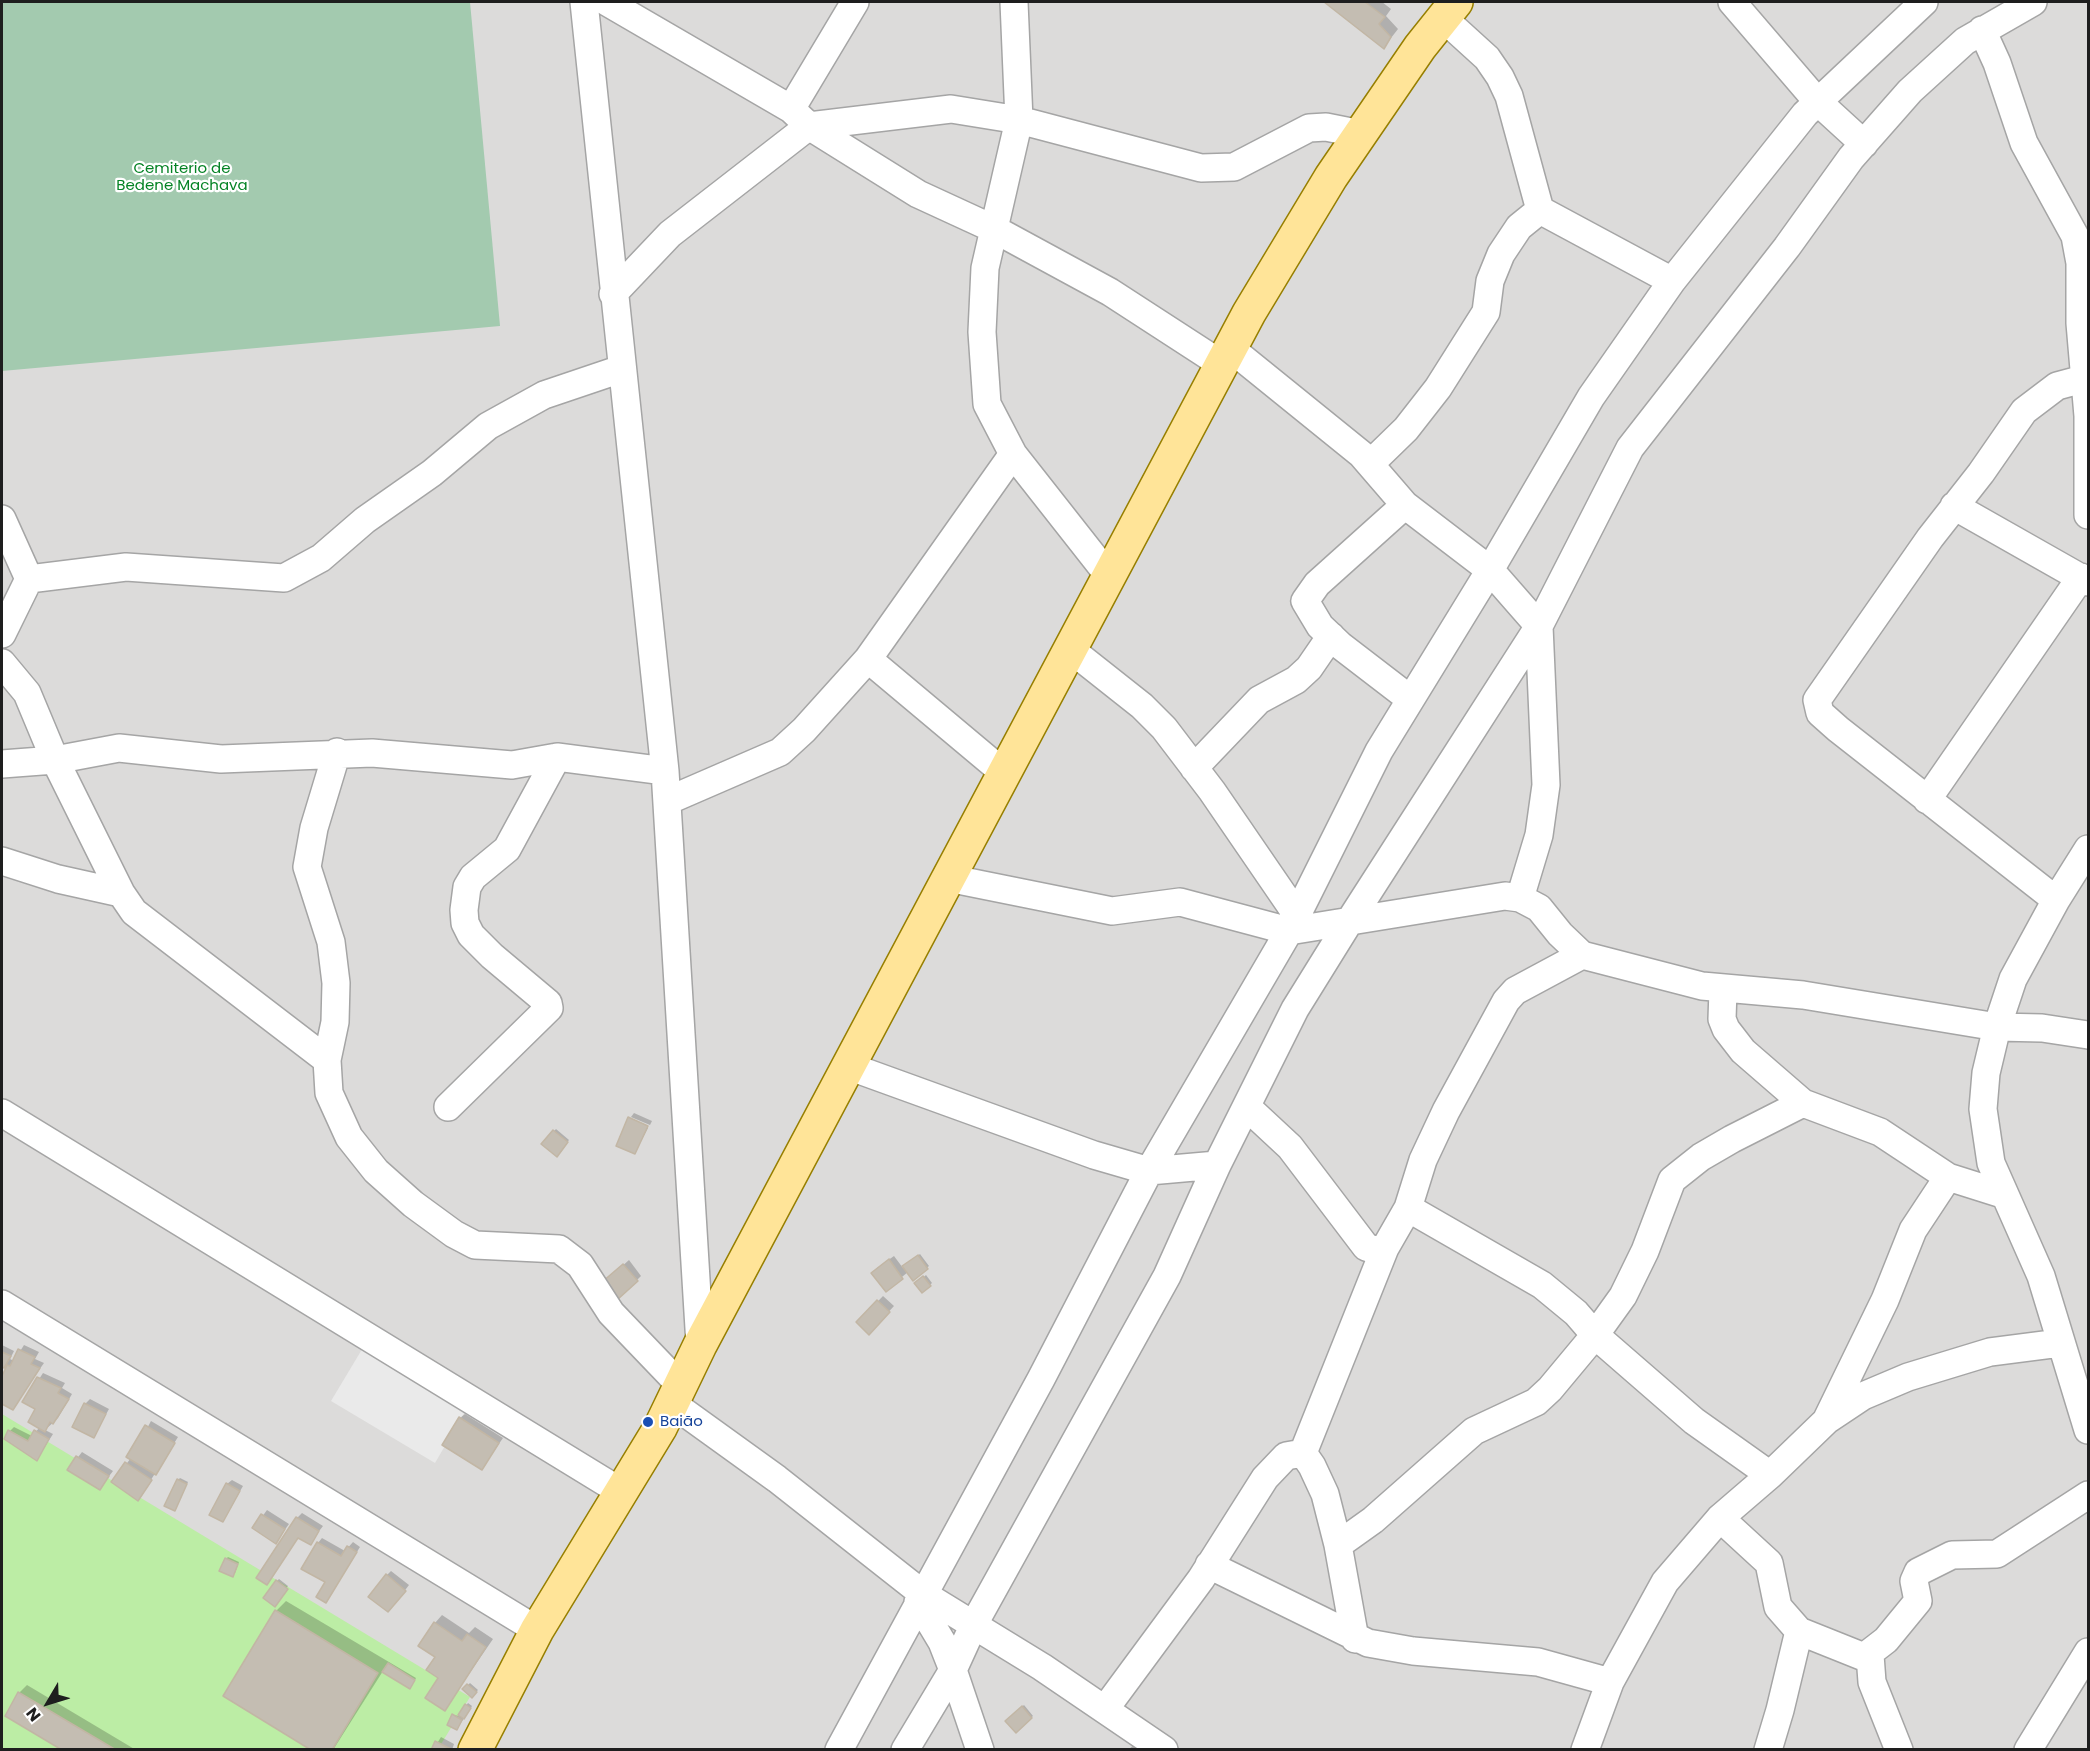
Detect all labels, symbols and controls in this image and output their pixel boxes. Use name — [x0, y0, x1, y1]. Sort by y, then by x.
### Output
park label: Cemiterio de Bedene Machava — [116, 160, 248, 195]
place label: Baião — [660, 1413, 703, 1431]
marker: Baião — [641, 1415, 655, 1429]
north arrow — [18, 1673, 78, 1733]
text: N — [21, 1703, 46, 1726]

